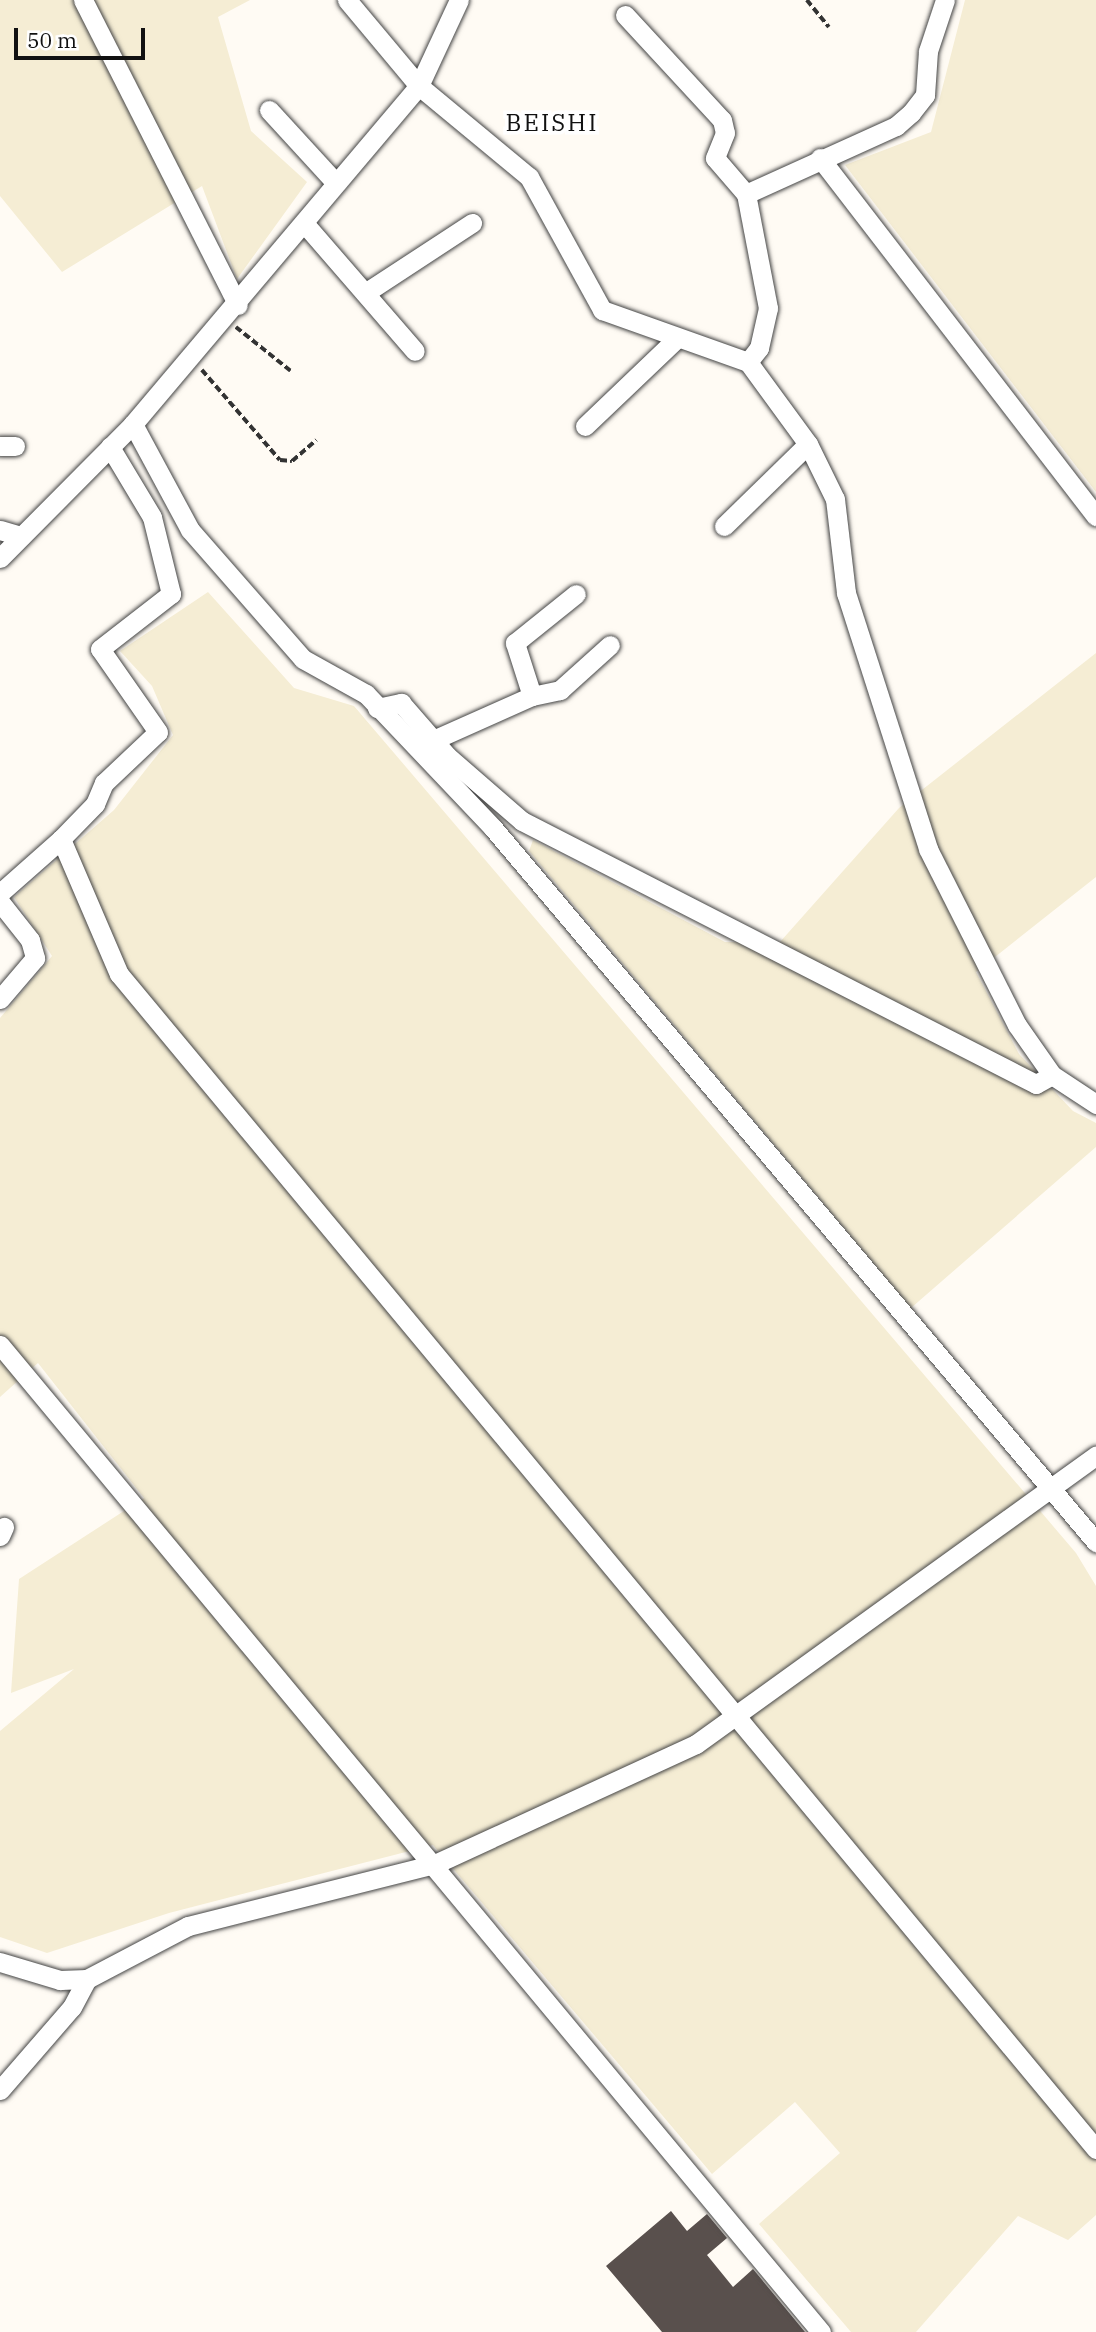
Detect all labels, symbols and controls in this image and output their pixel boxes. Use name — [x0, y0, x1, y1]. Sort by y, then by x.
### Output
scale bar — [18, 14, 149, 58]
text: 50 m — [27, 26, 77, 54]
district label: BEISHI — [506, 109, 598, 137]

